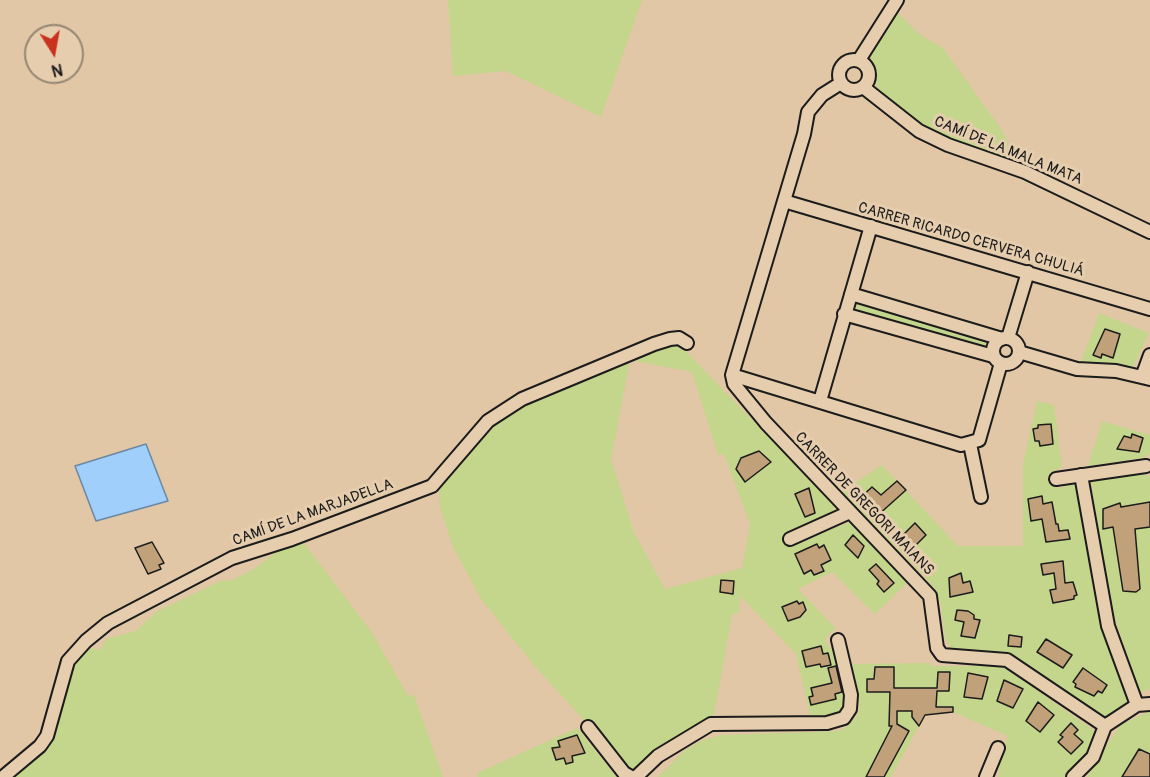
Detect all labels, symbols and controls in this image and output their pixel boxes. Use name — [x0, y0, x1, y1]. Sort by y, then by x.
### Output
north arrow — [24, 24, 84, 84]
text: N — [50, 59, 64, 81]
street label: CAMÍ DE LA MALA MATA — [931, 113, 1085, 189]
street label: CARRER RICARDO CERVERA CHULIÁ — [856, 199, 1086, 281]
street label: CARRER DE GREGORI MAIANS — [791, 429, 937, 579]
street label: CAMÍ DE LA MARJADELLA — [230, 476, 396, 550]

